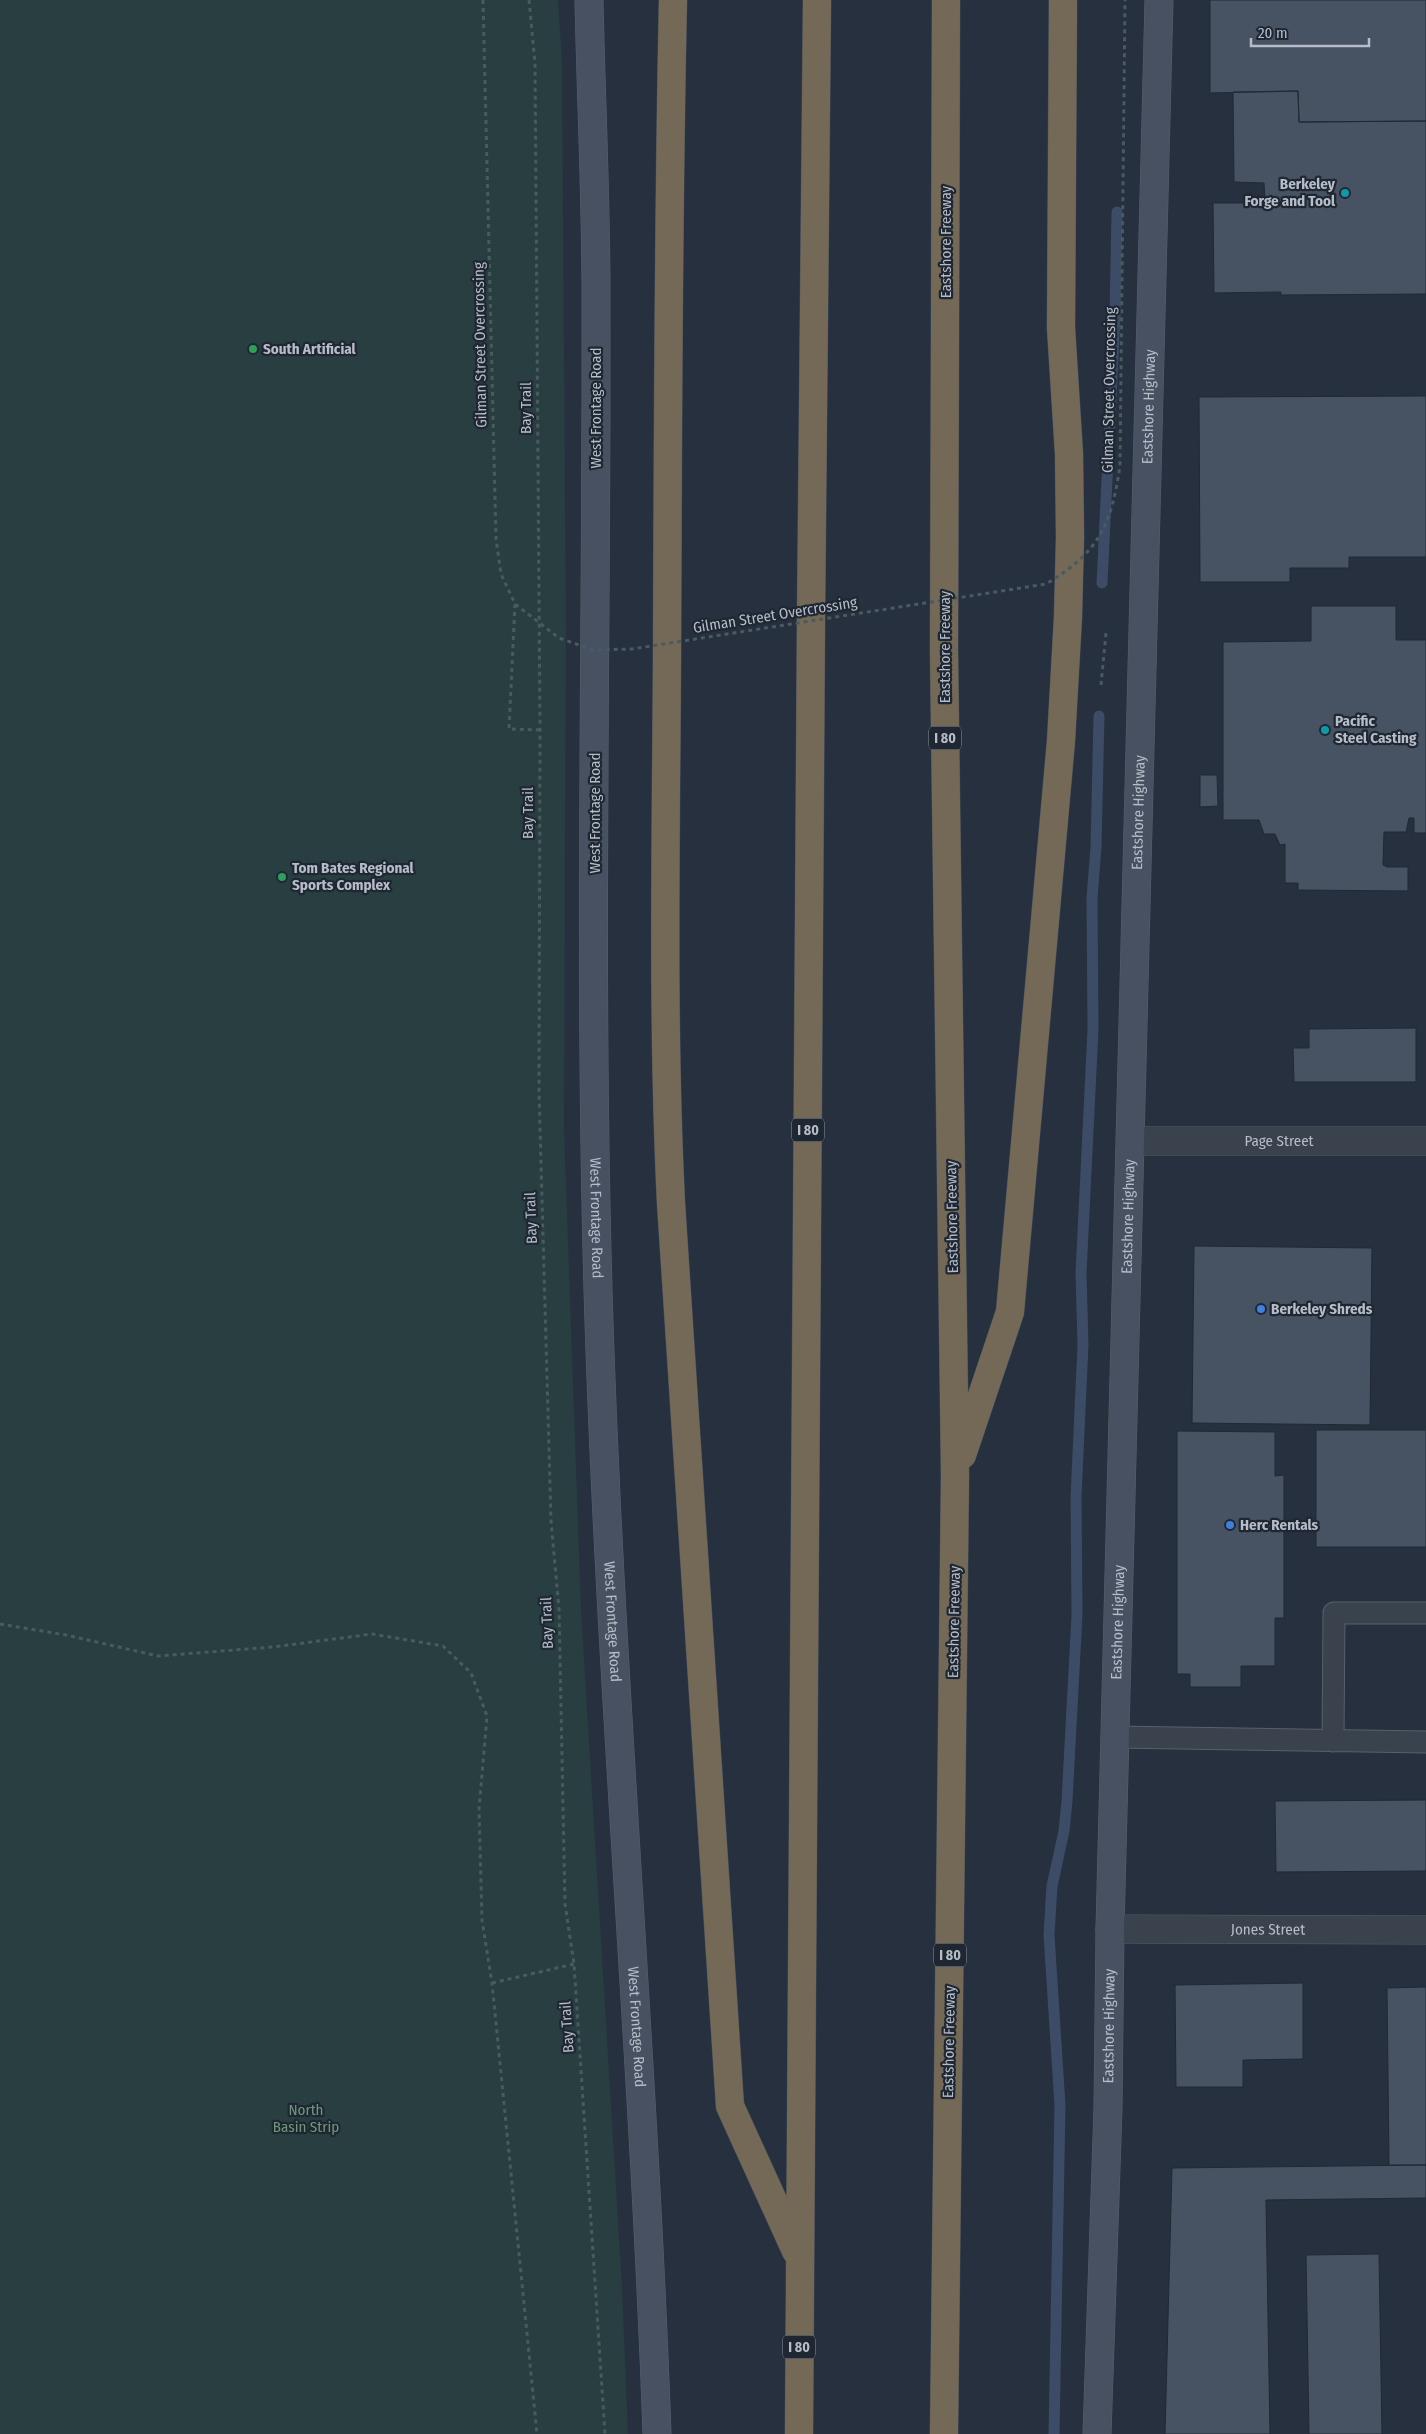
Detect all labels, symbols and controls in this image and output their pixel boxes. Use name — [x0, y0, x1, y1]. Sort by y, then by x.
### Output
scale bar — [1251, 15, 1368, 47]
text: 20 m — [1258, 24, 1288, 42]
place label: Berkeley Forge and Tool — [1244, 175, 1336, 210]
street label: Eastshore Freeway — [937, 185, 955, 298]
marker: Berkeley Forge and Tool — [1339, 187, 1351, 199]
street label: Gilman Street Overcrossing — [470, 262, 490, 428]
street label: Gilman Street Overcrossing — [1099, 307, 1119, 473]
place label: South Artificial — [263, 340, 357, 358]
marker: South Artificial — [247, 343, 259, 355]
street label: West Frontage Road — [587, 348, 605, 468]
street label: Eastshore Highway — [1138, 349, 1159, 464]
street label: Bay Trail — [517, 382, 535, 434]
street label: Eastshore Freeway — [936, 590, 954, 703]
street label: Gilman Street Overcrossing — [692, 593, 858, 637]
place label: Pacific Steel Casting — [1335, 712, 1417, 747]
marker: Pacific Steel Casting — [1319, 724, 1331, 736]
road number: I 80 — [929, 726, 961, 750]
street label: West Frontage Road — [586, 753, 604, 873]
street label: Eastshore Highway — [1128, 755, 1149, 870]
street label: Bay Trail — [519, 787, 537, 839]
place label: Tom Bates Regional Sports Complex — [292, 859, 415, 894]
marker: Tom Bates Regional Sports Complex — [276, 871, 288, 883]
road number: I 80 — [792, 1118, 824, 1142]
street label: Page Street — [1245, 1132, 1314, 1150]
street label: West Frontage Road — [586, 1157, 607, 1279]
street label: Eastshore Highway — [1118, 1159, 1139, 1274]
street label: Eastshore Freeway — [942, 1160, 962, 1273]
street label: Bay Trail — [521, 1192, 541, 1244]
place label: Berkeley Shreds — [1271, 1300, 1373, 1318]
marker: Berkeley Shreds — [1255, 1303, 1267, 1315]
place label: Herc Rentals — [1240, 1516, 1319, 1534]
marker: Herc Rentals — [1224, 1519, 1236, 1531]
street label: West Frontage Road — [600, 1561, 625, 1682]
street label: Eastshore Highway — [1107, 1564, 1128, 1680]
street label: Eastshore Freeway — [944, 1565, 964, 1678]
street label: Bay Trail — [537, 1597, 557, 1649]
street label: Jones Street — [1231, 1920, 1305, 1939]
road number: I 80 — [934, 1944, 966, 1966]
street label: West Frontage Road — [624, 1966, 649, 2088]
street label: Eastshore Highway — [1099, 1968, 1119, 2084]
street label: Eastshore Freeway — [939, 1985, 959, 2098]
street label: Bay Trail — [556, 2000, 578, 2054]
park label: North Basin Strip — [273, 2101, 339, 2136]
road number: I 80 — [783, 2336, 815, 2358]

